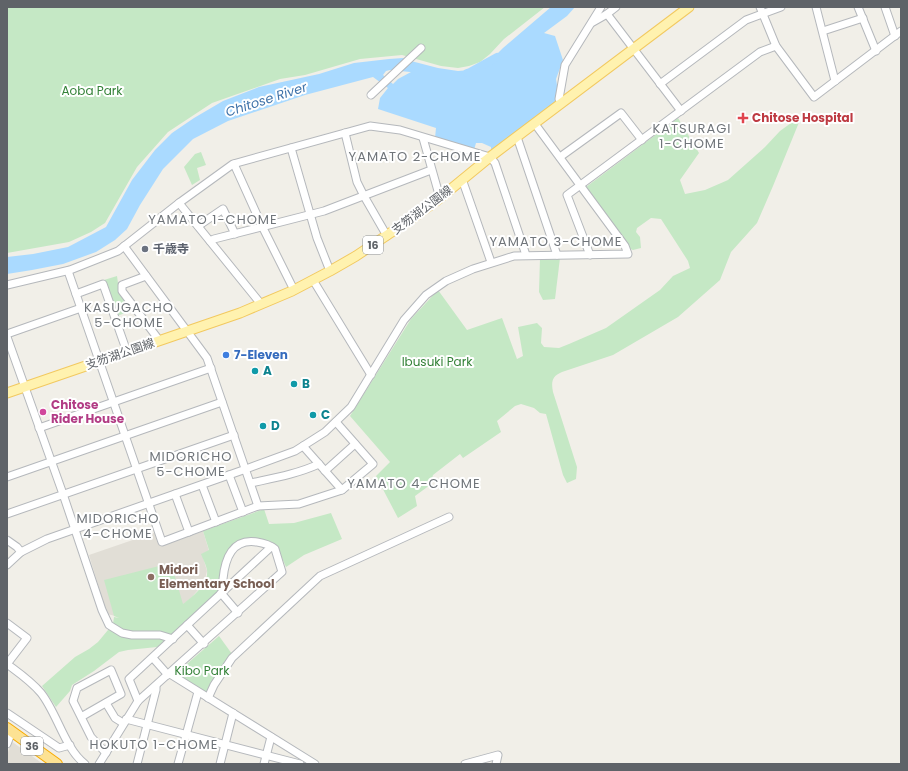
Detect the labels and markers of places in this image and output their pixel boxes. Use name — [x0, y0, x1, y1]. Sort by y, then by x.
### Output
place label: Chitose Hospital — [752, 109, 853, 126]
marker: Chitose Hospital — [737, 112, 749, 124]
place label: 千歳寺 — [153, 240, 189, 257]
marker: 千歳寺 — [140, 244, 150, 254]
place label: 7-Eleven — [234, 346, 288, 363]
marker: 7-Eleven — [221, 350, 231, 360]
place label: A — [263, 362, 272, 379]
marker: A — [250, 366, 260, 376]
place label: B — [302, 375, 310, 392]
marker: B — [289, 379, 299, 389]
place label: Chitose Rider House — [51, 396, 125, 427]
place label: C — [321, 406, 330, 423]
marker: Chitose Rider House — [38, 407, 48, 417]
marker: C — [308, 410, 318, 420]
place label: D — [271, 417, 280, 434]
marker: D — [258, 421, 268, 431]
place label: Midori Elementary School — [159, 561, 274, 592]
marker: Midori Elementary School — [146, 572, 156, 582]

